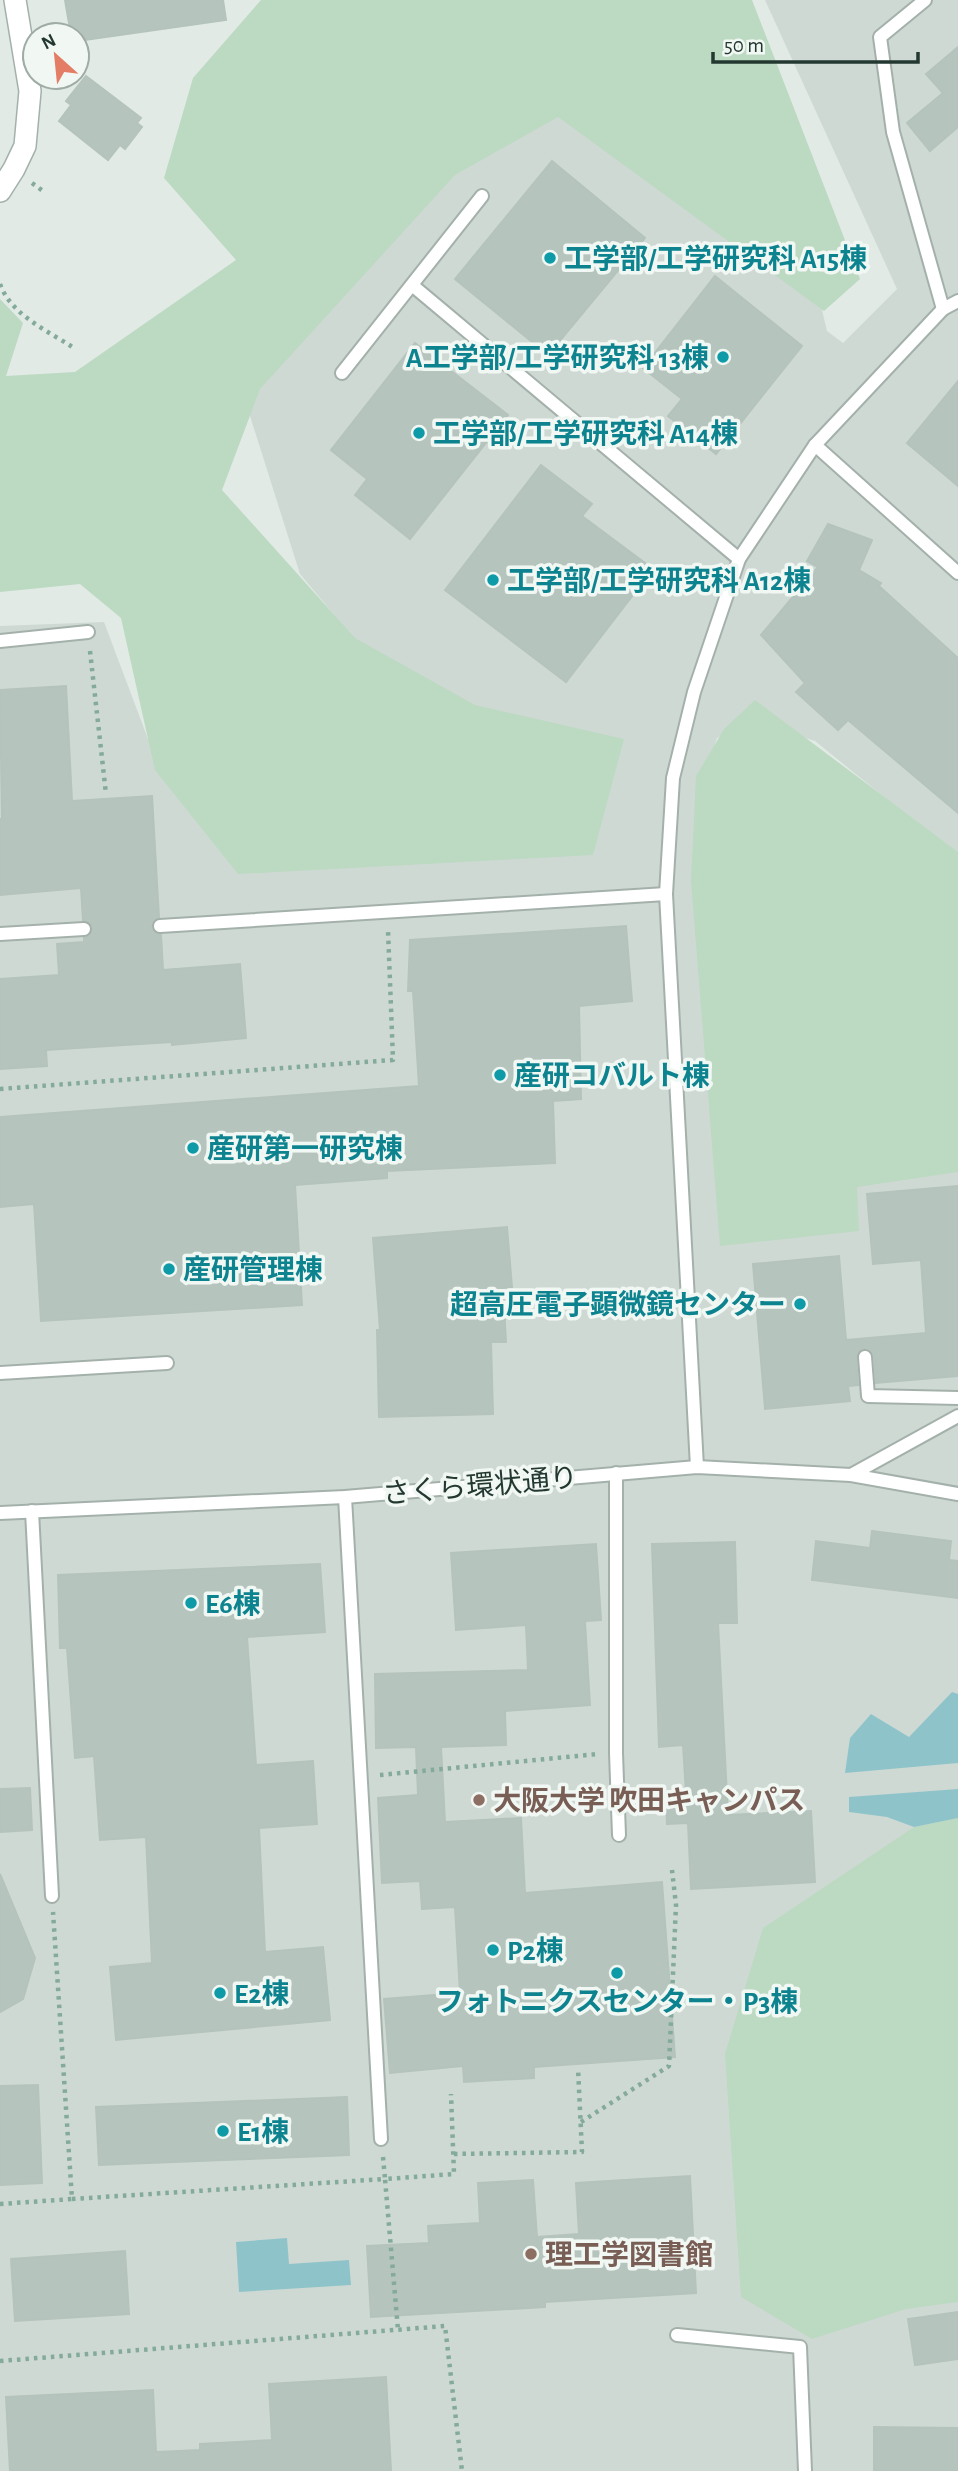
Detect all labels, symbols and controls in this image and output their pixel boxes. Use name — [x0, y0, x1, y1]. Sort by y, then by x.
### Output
north arrow — [21, 21, 91, 91]
scale bar — [713, 21, 918, 65]
text: N — [39, 31, 59, 54]
text: 50 m — [724, 35, 764, 56]
place label: 工学部/工学研究科 A15棟 — [564, 244, 867, 274]
marker: 工学部/工学研究科 A15棟 — [542, 250, 558, 266]
place label: A工学部/工学研究科 13棟 — [406, 343, 709, 373]
marker: A工学部/工学研究科 13棟 — [715, 349, 731, 365]
place label: 工学部/工学研究科 A14棟 — [433, 419, 738, 449]
marker: 工学部/工学研究科 A14棟 — [411, 425, 427, 441]
place label: 工学部/工学研究科 A12棟 — [507, 566, 811, 596]
marker: 工学部/工学研究科 A12棟 — [485, 572, 501, 588]
place label: 産研コバルト棟 — [514, 1061, 710, 1091]
marker: 産研コバルト棟 — [492, 1067, 508, 1083]
place label: 産研第一研究棟 — [207, 1133, 403, 1164]
marker: 産研第一研究棟 — [185, 1140, 201, 1156]
place label: 産研管理棟 — [183, 1254, 323, 1285]
marker: 産研管理棟 — [161, 1261, 177, 1277]
place label: 超高圧電子顕微鏡センター — [450, 1290, 786, 1320]
marker: 超高圧電子顕微鏡センター — [792, 1296, 808, 1312]
street label: さくら環状通り — [381, 1463, 579, 1509]
place label: E6棟 — [205, 1589, 261, 1619]
marker: E6棟 — [183, 1595, 199, 1611]
place label: 大阪大学 吹田キャンパス — [493, 1786, 805, 1816]
marker: 大阪大学 吹田キャンパス — [471, 1792, 487, 1808]
place label: P2棟 — [507, 1936, 564, 1966]
marker: P2棟 — [485, 1942, 501, 1958]
marker: フォトニクスセンター・P3棟 — [609, 1965, 625, 1981]
place label: E2棟 — [234, 1979, 289, 2009]
marker: E2棟 — [212, 1985, 228, 2001]
place label: フォトニクスセンター・P3棟 — [436, 1987, 798, 2017]
place label: E1棟 — [237, 2117, 289, 2147]
marker: E1棟 — [215, 2123, 231, 2139]
place label: 理工学図書館 — [545, 2240, 713, 2270]
marker: 理工学図書館 — [523, 2246, 539, 2262]

